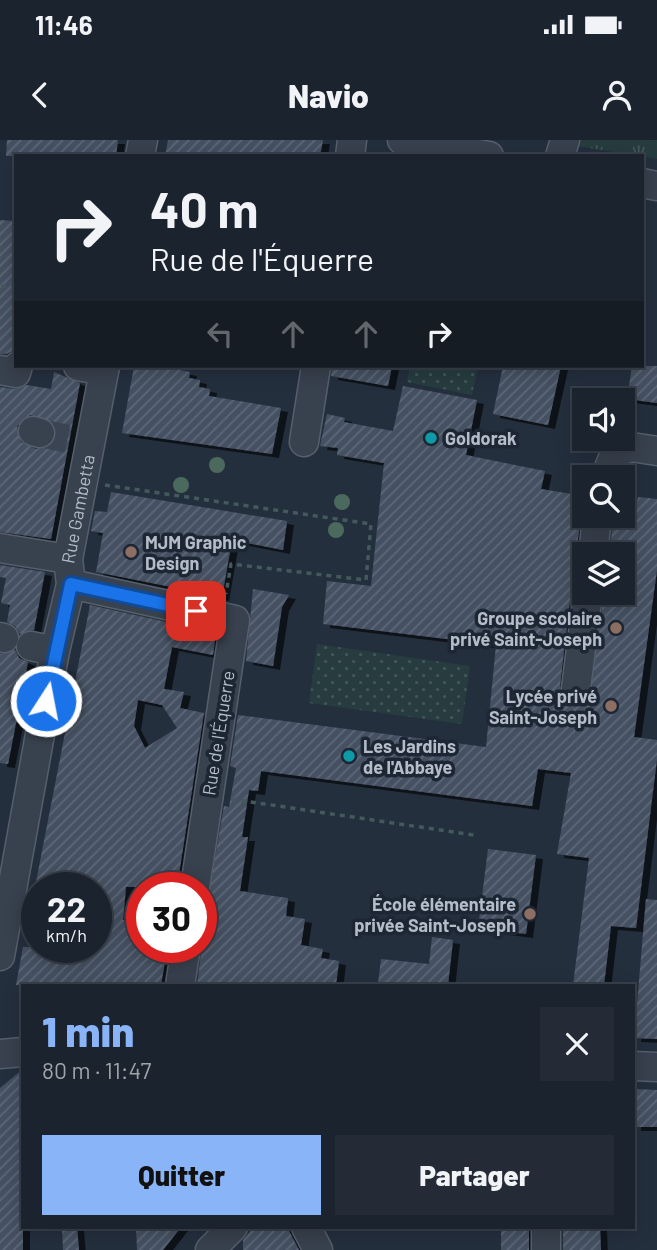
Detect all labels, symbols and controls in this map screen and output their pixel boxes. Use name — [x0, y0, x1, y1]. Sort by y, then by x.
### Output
text: 11:46 — [35, 9, 93, 40]
icon: back — [21, 76, 59, 114]
text: Navio — [288, 76, 369, 114]
icon: person — [598, 76, 636, 114]
text: 40 m — [150, 179, 258, 238]
icon: right — [35, 182, 126, 273]
text: Rue de l'Équerre — [150, 239, 374, 277]
icon: left — [201, 315, 239, 353]
icon: ahead — [274, 315, 312, 353]
icon: ahead — [347, 315, 385, 353]
icon: right — [420, 315, 458, 353]
map controls — [572, 388, 635, 605]
button: sound — [572, 388, 635, 451]
place label: Goldorak — [445, 427, 517, 449]
marker: Goldorak — [423, 430, 439, 446]
street label: Rue Gambetta — [56, 453, 99, 565]
button: search — [572, 465, 635, 528]
place label: MJM Graphic Design — [145, 531, 247, 574]
button: layers — [572, 542, 635, 605]
marker: MJM Graphic Design — [123, 544, 139, 560]
pin — [166, 581, 226, 641]
icon: arrive — [177, 592, 215, 630]
place label: Groupe scolaire privé Saint-Joseph — [450, 607, 602, 650]
marker: Groupe scolaire privé Saint-Joseph — [608, 620, 624, 636]
position arrow — [9, 664, 83, 738]
street label: Rue de l'Équerre — [197, 669, 239, 797]
place label: Lycée privé Saint-Joseph — [489, 685, 597, 728]
marker: Lycée privé Saint-Joseph — [603, 698, 619, 714]
place label: Les Jardins de l'Abbaye — [363, 735, 456, 778]
marker: Les Jardins de l'Abbaye — [341, 748, 357, 764]
speed limit sign: 30 — [126, 872, 217, 963]
text: 22 — [47, 887, 86, 929]
place label: École élémentaire privée Saint-Joseph — [354, 893, 516, 936]
marker: École élémentaire privée Saint-Joseph — [522, 906, 538, 922]
text: km/h — [46, 924, 87, 946]
text: 1 min — [42, 1005, 134, 1055]
button: close — [540, 1007, 614, 1081]
text: 80 m · 11:47 — [42, 1056, 151, 1084]
button: Quitter — [42, 1135, 321, 1215]
button: Partager — [335, 1135, 614, 1215]

